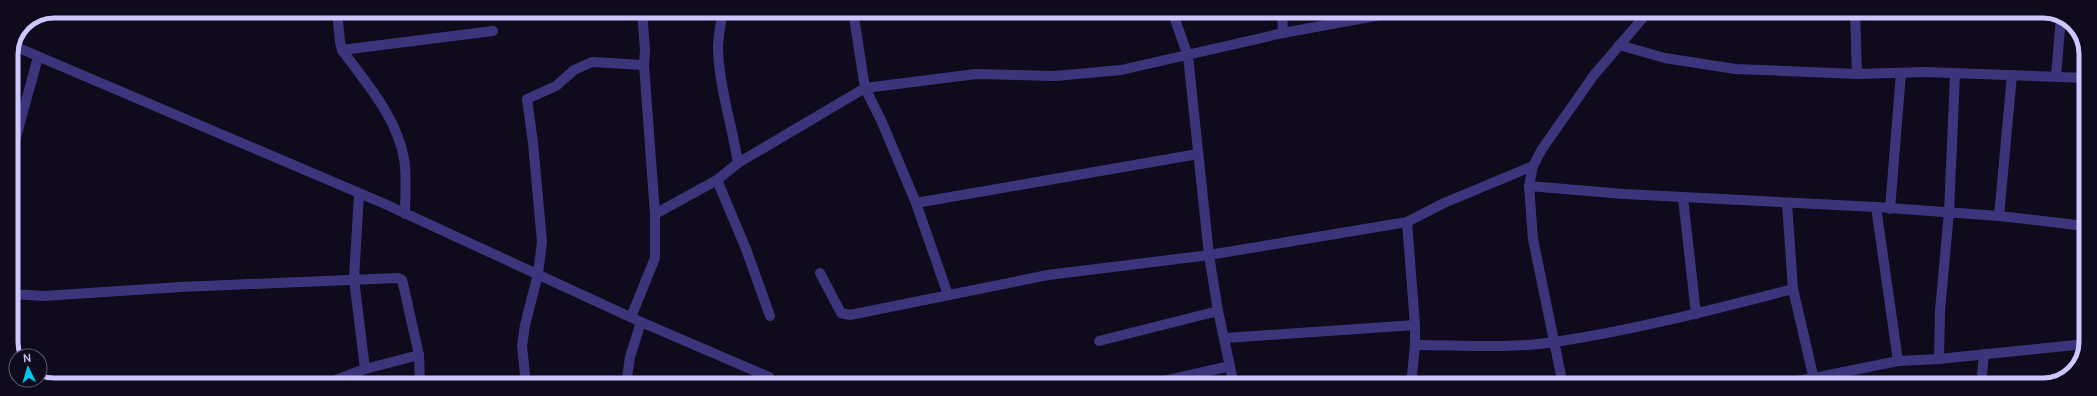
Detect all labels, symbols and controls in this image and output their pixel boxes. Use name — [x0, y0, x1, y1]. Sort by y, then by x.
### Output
north arrow — [8, 348, 48, 388]
text: N — [22, 350, 32, 365]

